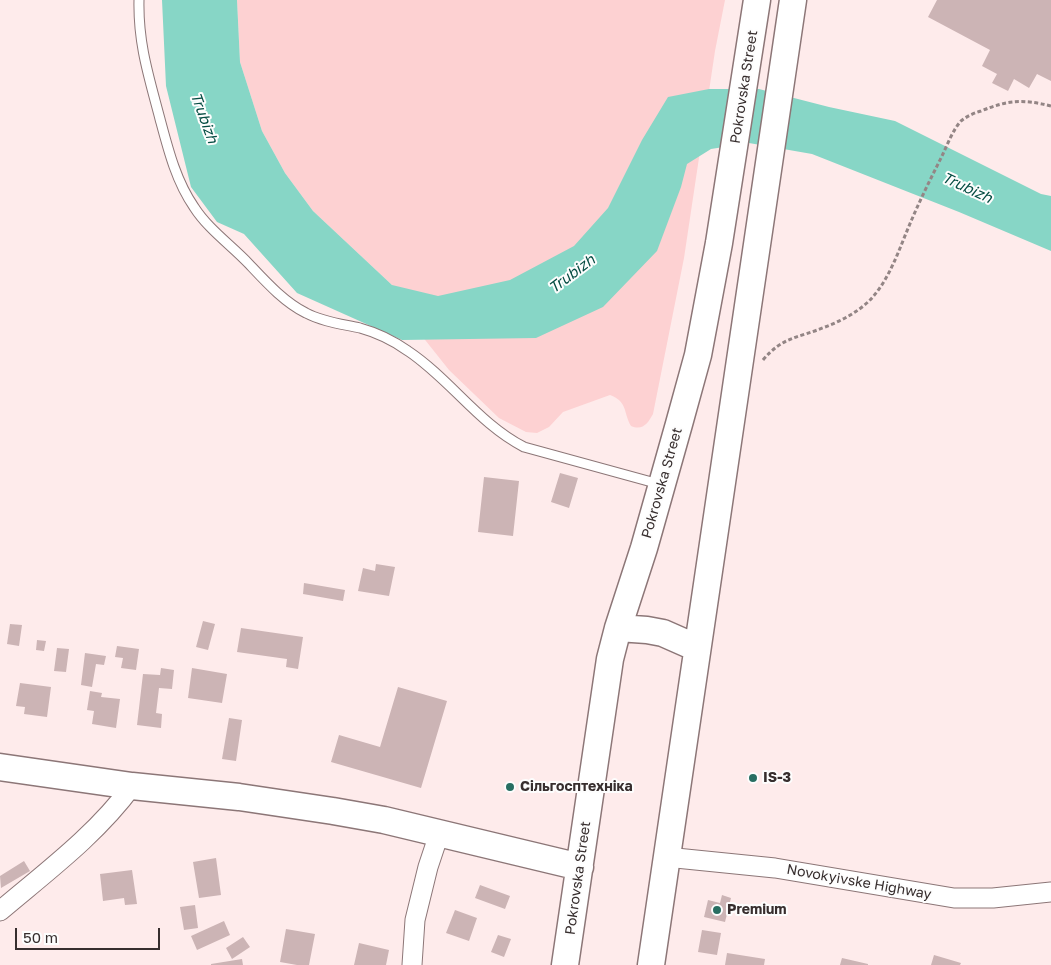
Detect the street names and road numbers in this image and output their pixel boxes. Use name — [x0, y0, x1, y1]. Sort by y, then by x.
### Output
street label: Pokrovska Street — [727, 29, 761, 145]
street label: Pokrovska Street — [638, 426, 686, 540]
street label: Pokrovska Street — [562, 820, 594, 936]
street label: Novokyivske Highway — [785, 861, 933, 903]

